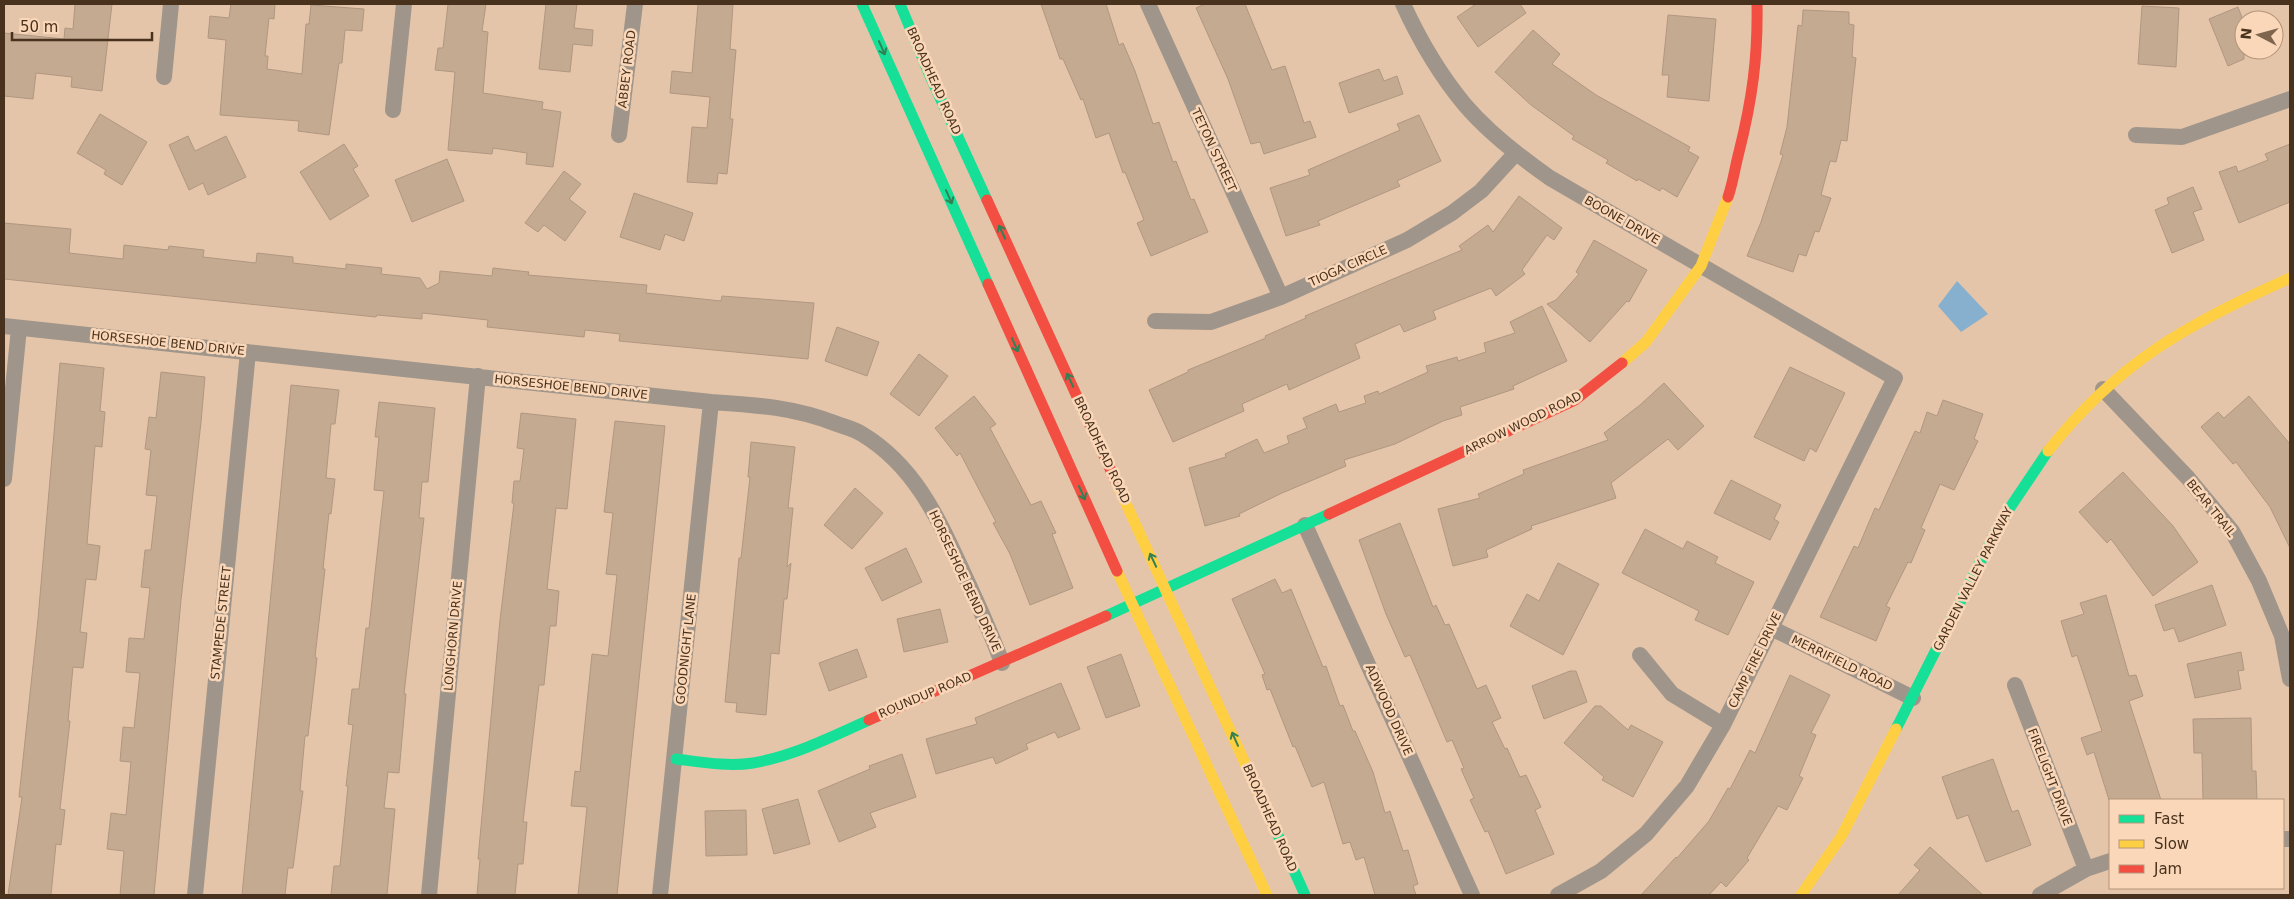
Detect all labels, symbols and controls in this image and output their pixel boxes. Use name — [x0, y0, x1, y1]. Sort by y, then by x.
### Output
scale bar — [12, 10, 152, 42]
north arrow — [2234, 10, 2284, 60]
text: 50 m — [20, 18, 58, 36]
street label: BROADHEAD ROAD — [904, 25, 964, 137]
text: N — [2238, 27, 2255, 40]
street label: ABBEY ROAD — [615, 29, 639, 109]
one-way arrow — [877, 40, 887, 55]
street label: TETON STREET — [1188, 105, 1240, 194]
one-way arrow — [944, 189, 954, 204]
street label: BOONE DRIVE — [1582, 193, 1662, 247]
one-way arrow — [997, 225, 1007, 240]
street label: TIOGA CIRCLE — [1306, 243, 1389, 290]
street label: HORSESHOE BEND DRIVE — [91, 328, 245, 358]
one-way arrow — [1011, 337, 1021, 352]
street label: HORSESHOE BEND DRIVE — [494, 372, 648, 402]
one-way arrow — [1065, 373, 1075, 388]
street label: ARROW WOOD ROAD — [1462, 388, 1584, 458]
street label: BROADHEAD ROAD — [1071, 394, 1133, 506]
street label: BEAR TRAIL — [2184, 476, 2239, 540]
one-way arrow — [1078, 485, 1088, 500]
street label: GARDEN VALLEY PARKWAY — [1931, 504, 2016, 653]
street label: HORSESHOE BEND DRIVE — [926, 508, 1004, 654]
one-way arrow — [1147, 553, 1157, 568]
street label: STAMPEDE STREET — [208, 565, 234, 680]
street label: LONGHORN DRIVE — [441, 580, 465, 692]
street label: GOODNIGHT LANE — [673, 593, 699, 705]
street label: CAMP FIRE DRIVE — [1726, 610, 1784, 710]
street label: MERRIFIELD ROAD — [1789, 632, 1895, 694]
street label: ADWOOD DRIVE — [1363, 662, 1415, 758]
street label: ROUNDUP ROAD — [876, 669, 974, 721]
street label: FIRELIGHT DRIVE — [2025, 726, 2075, 828]
one-way arrow — [1229, 732, 1239, 747]
street label: BROADHEAD ROAD — [1240, 762, 1300, 874]
legend — [2109, 799, 2284, 889]
text: Fast — [2154, 810, 2184, 828]
text: Slow — [2154, 835, 2189, 853]
text: Jam — [2153, 860, 2182, 878]

